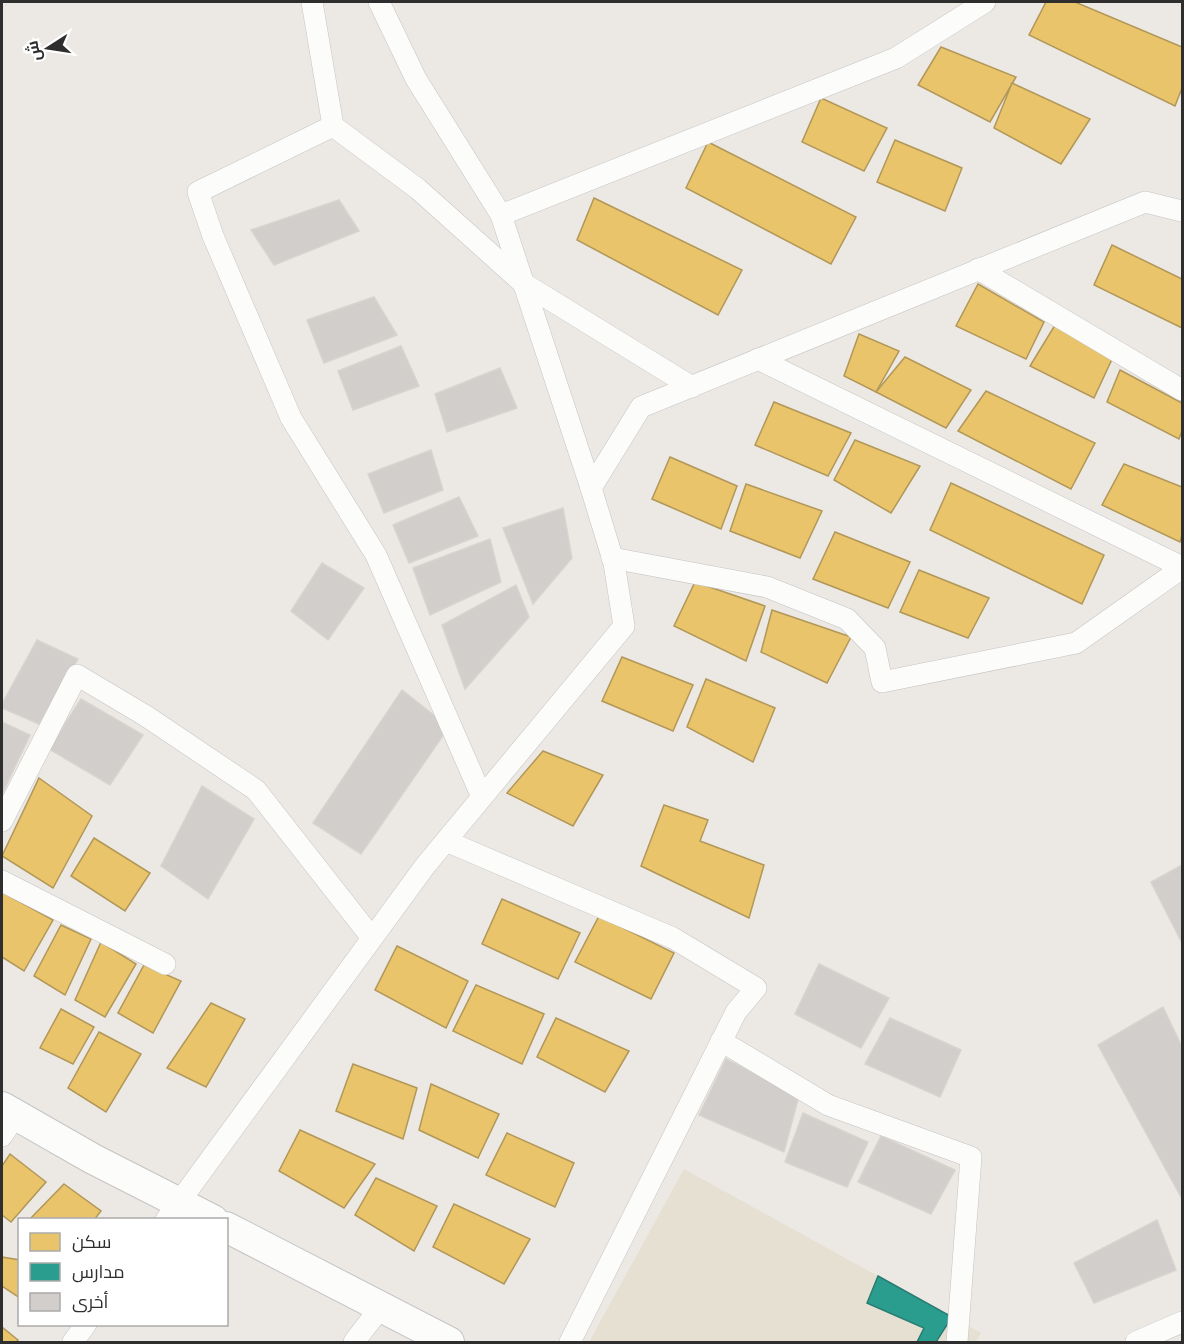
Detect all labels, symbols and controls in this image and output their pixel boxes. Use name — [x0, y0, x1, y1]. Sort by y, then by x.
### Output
north arrow — [18, 18, 78, 78]
text: ش — [21, 39, 46, 63]
legend — [18, 1218, 228, 1326]
text: سكن — [72, 1230, 111, 1254]
text: مدارس — [72, 1260, 125, 1284]
text: أخرى — [72, 1290, 109, 1314]

